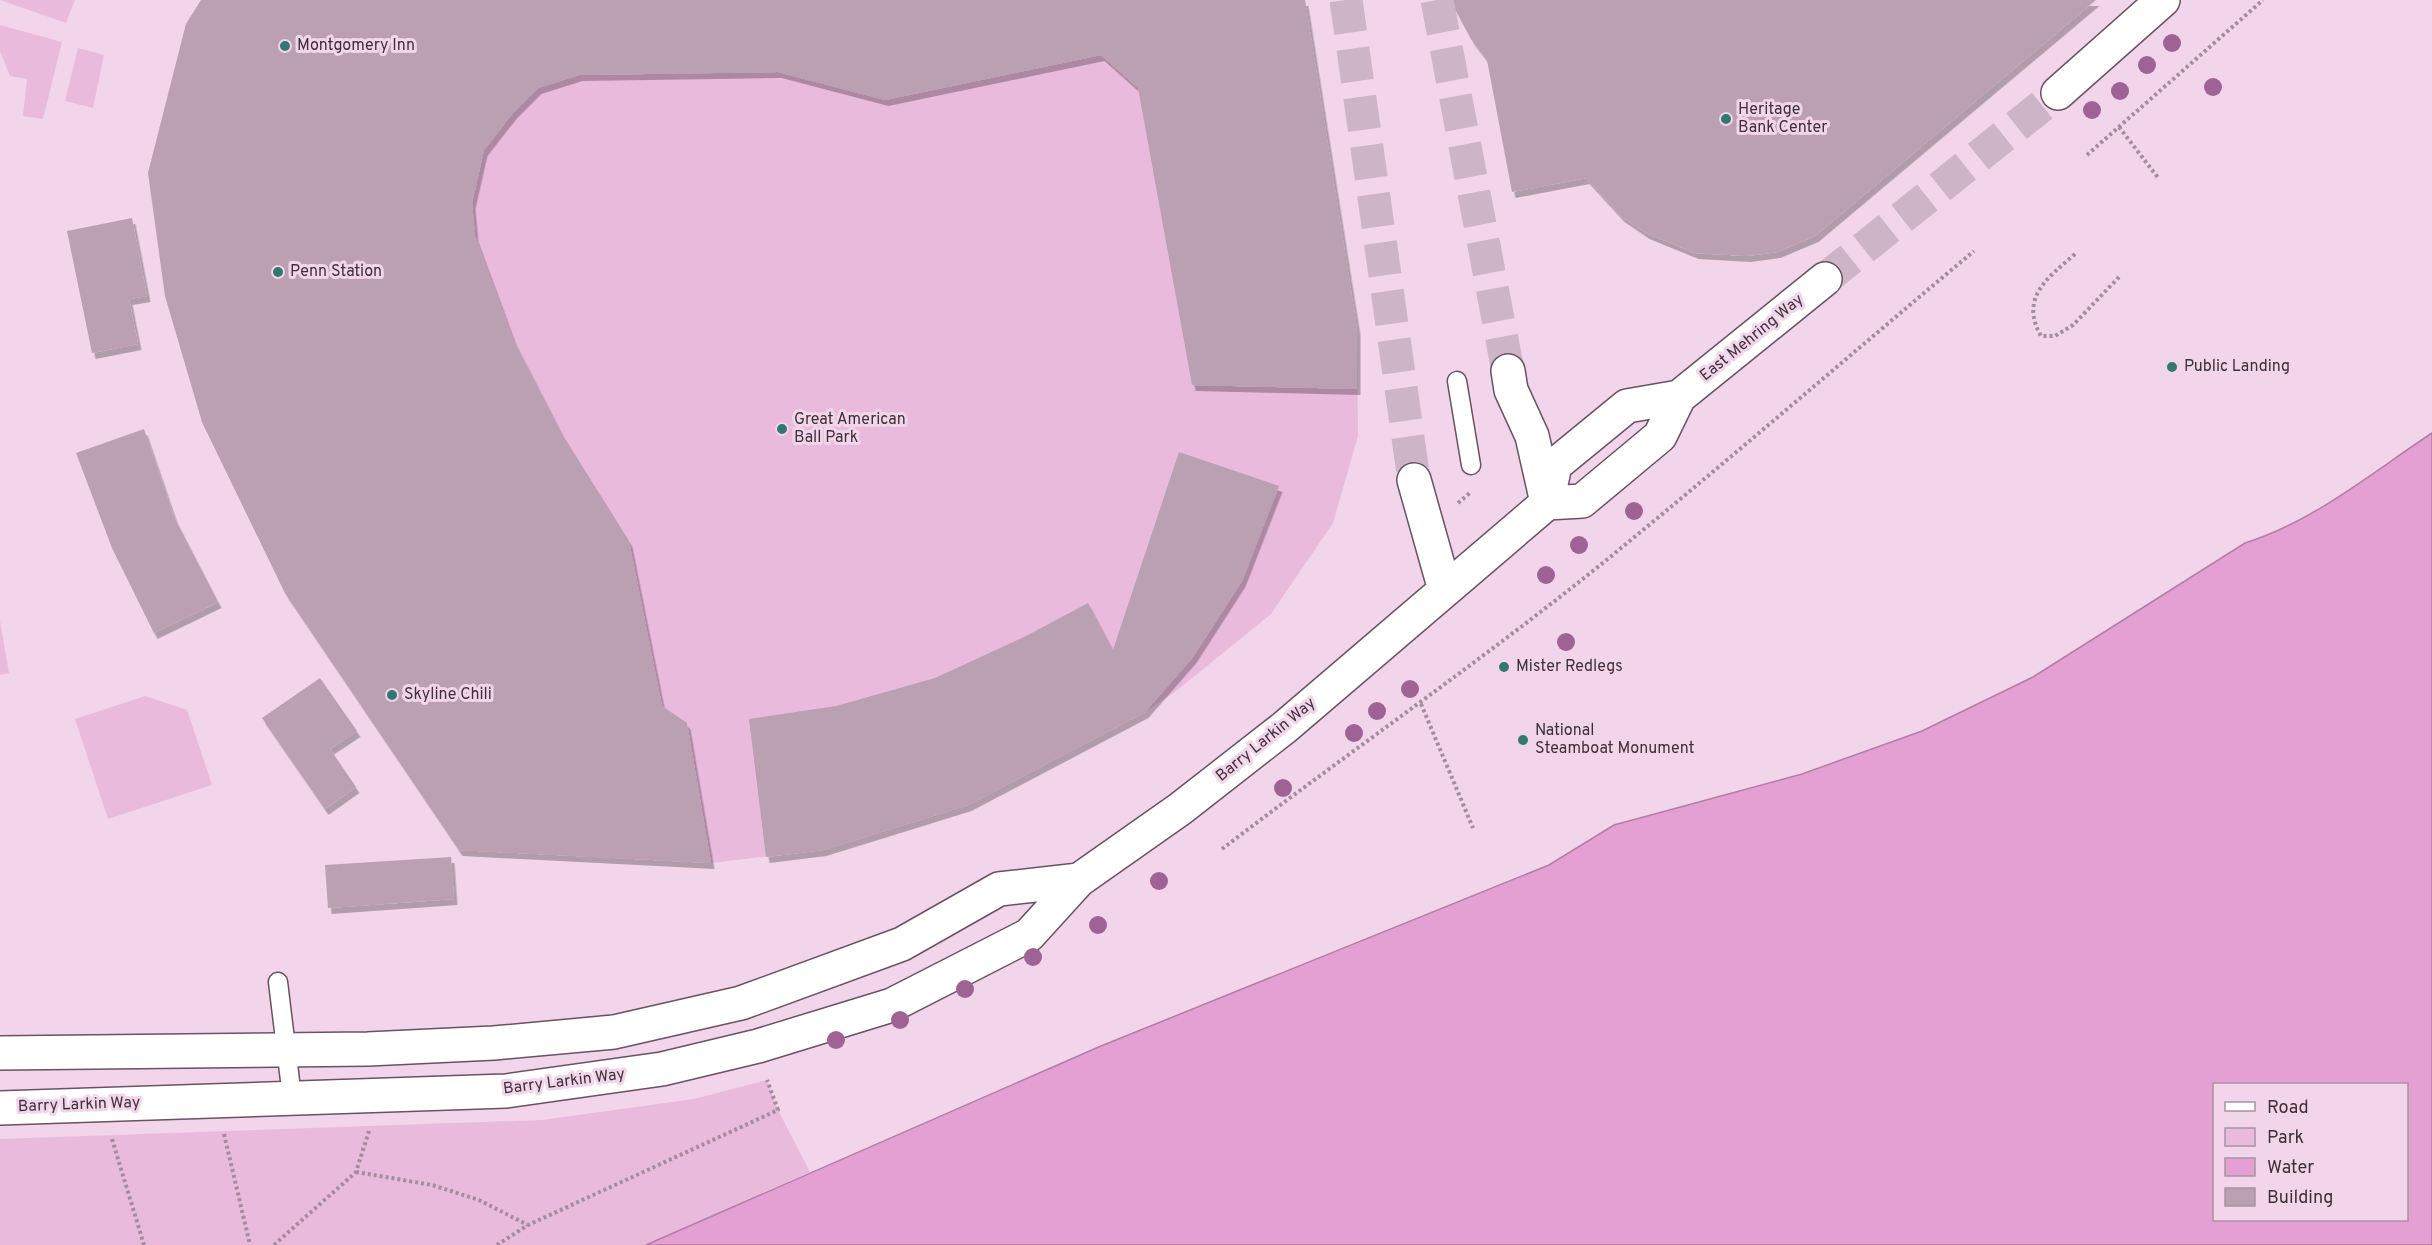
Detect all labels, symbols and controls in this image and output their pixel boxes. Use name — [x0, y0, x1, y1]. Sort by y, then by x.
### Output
place label: Montgomery Inn — [297, 36, 415, 56]
marker: Montgomery Inn — [278, 39, 292, 53]
place label: Heritage Bank Center — [1738, 100, 1827, 138]
marker: Heritage Bank Center — [1719, 112, 1733, 126]
place label: Penn Station — [290, 262, 382, 282]
marker: Penn Station — [271, 265, 285, 279]
street label: East Mehring Way — [1696, 290, 1808, 386]
place label: Public Landing — [2184, 357, 2290, 377]
marker: Public Landing — [2165, 360, 2179, 374]
place label: Great American Ball Park — [794, 410, 906, 448]
marker: Great American Ball Park — [775, 422, 789, 436]
place label: Mister Redlegs — [1516, 657, 1623, 677]
marker: Mister Redlegs — [1497, 660, 1511, 674]
place label: Skyline Chili — [404, 685, 492, 705]
marker: Skyline Chili — [385, 688, 399, 702]
street label: Barry Larkin Way — [1212, 694, 1320, 786]
place label: National Steamboat Monument — [1535, 721, 1695, 759]
marker: National Steamboat Monument — [1516, 733, 1530, 747]
street label: Barry Larkin Way — [502, 1065, 626, 1099]
legend — [2213, 1083, 2408, 1221]
street label: Barry Larkin Way — [17, 1093, 141, 1117]
text: Road — [2267, 1097, 2309, 1120]
text: Park — [2267, 1127, 2304, 1150]
text: Water — [2267, 1157, 2314, 1180]
text: Building — [2267, 1187, 2333, 1210]

